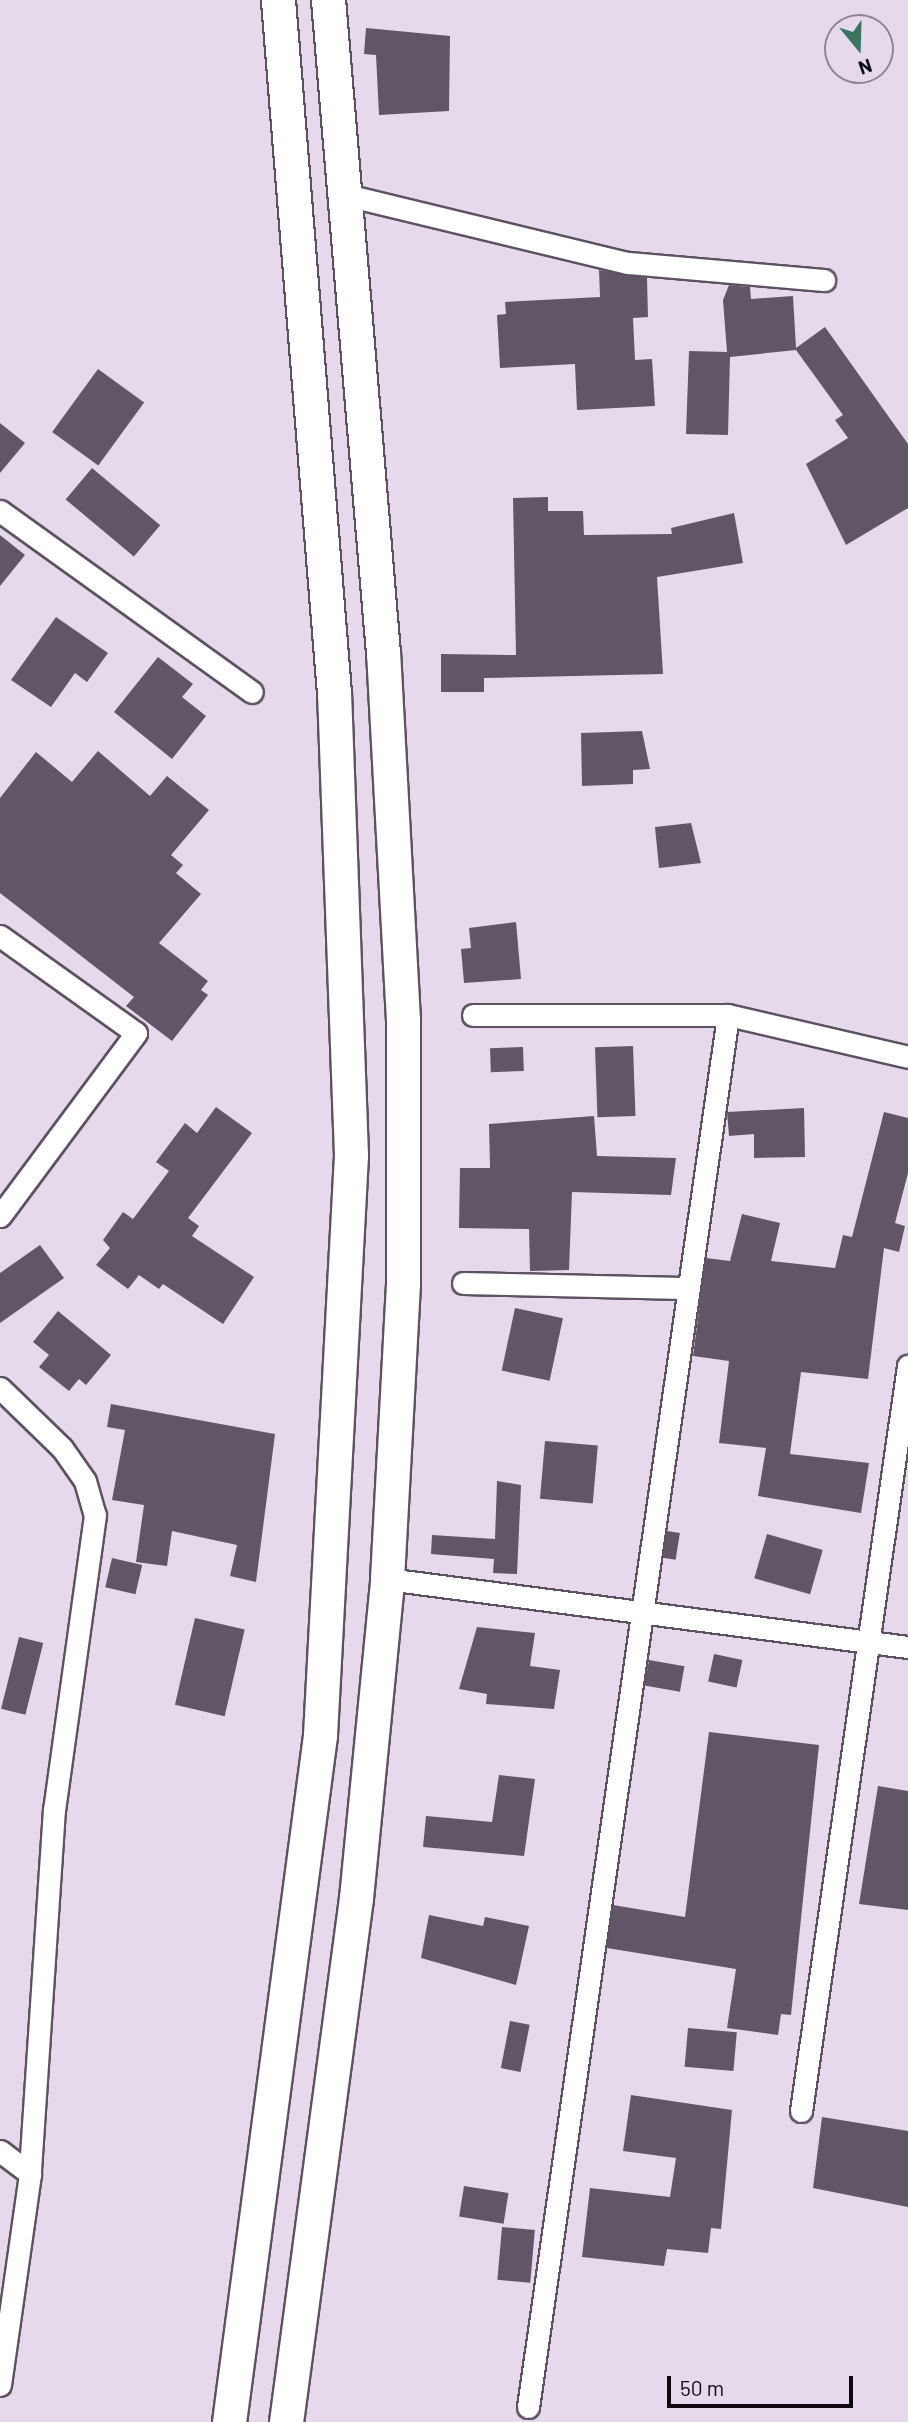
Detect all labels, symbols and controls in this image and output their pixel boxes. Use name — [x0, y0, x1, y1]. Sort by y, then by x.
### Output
north arrow — [824, 14, 894, 84]
text: N — [856, 55, 875, 80]
scale bar — [670, 2362, 856, 2406]
text: 50 m — [680, 2375, 724, 2400]

